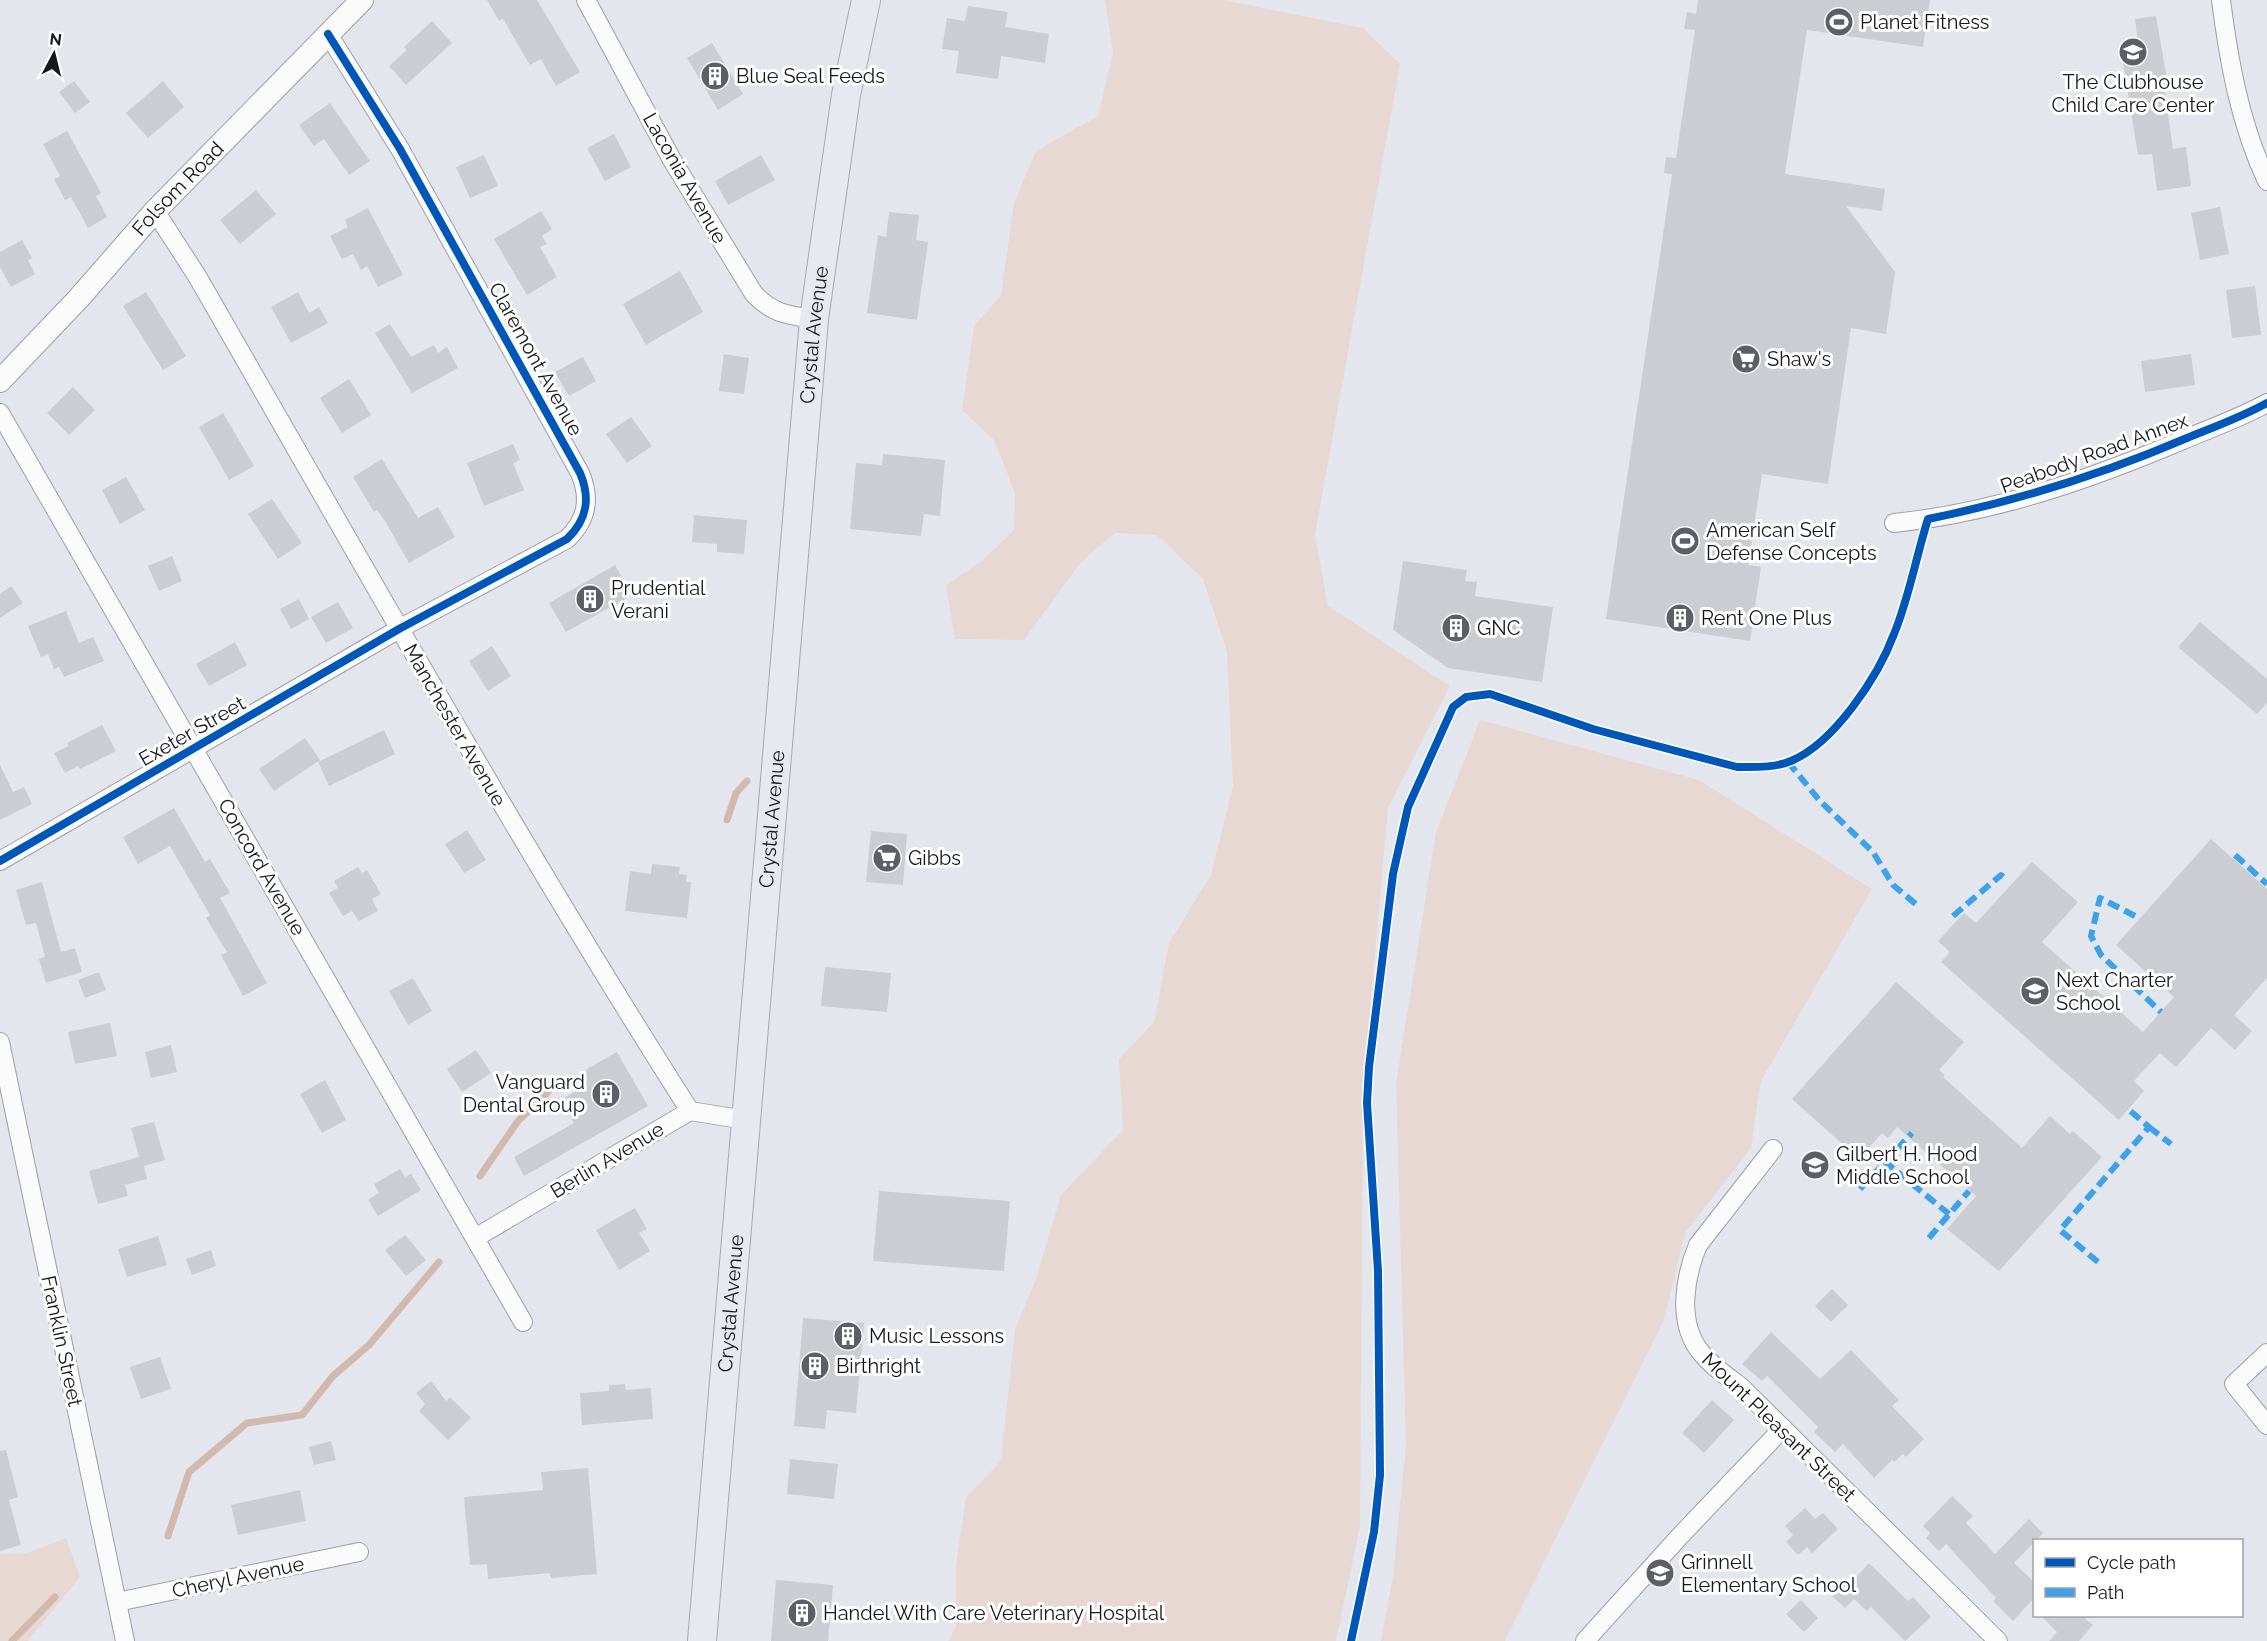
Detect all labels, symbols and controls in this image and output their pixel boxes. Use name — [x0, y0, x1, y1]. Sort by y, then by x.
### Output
sports icon: Planet Fitness — [1823, 6, 1855, 38]
place label: Planet Fitness — [1860, 10, 1989, 34]
north arrow — [24, 24, 84, 84]
text: N — [49, 29, 63, 50]
school or university icon: The Clubhouse Child Care Center — [2117, 36, 2149, 68]
building icon: Blue Seal Feeds — [699, 60, 731, 92]
place label: Blue Seal Feeds — [736, 64, 885, 88]
place label: The Clubhouse Child Care Center — [2051, 70, 2215, 117]
street label: Laconia Avenue — [638, 108, 732, 248]
street label: Folsom Road — [127, 136, 228, 241]
street label: Crystal Avenue — [795, 264, 833, 405]
street label: Claremont Avenue — [484, 278, 588, 440]
supermarket icon: Shaw's — [1730, 343, 1762, 375]
place label: Shaw's — [1767, 347, 1831, 371]
street label: Peabody Road Annex — [1997, 408, 2191, 498]
place label: American Self Defense Concepts — [1706, 518, 1877, 565]
sports icon: American Self Defense Concepts — [1669, 525, 1701, 557]
place label: Prudential Verani — [611, 576, 706, 623]
building icon: Prudential Verani — [574, 583, 606, 615]
building icon: Rent One Plus — [1664, 602, 1696, 634]
place label: Rent One Plus — [1701, 606, 1832, 630]
building icon: GNC — [1440, 612, 1472, 644]
place label: GNC — [1477, 616, 1521, 640]
street label: Manchester Avenue — [399, 640, 511, 811]
street label: Exeter Street — [135, 691, 250, 771]
street label: Crystal Avenue — [754, 749, 789, 889]
street label: Concord Avenue — [213, 794, 311, 940]
supermarket icon: Gibbs — [871, 842, 903, 874]
place label: Gibbs — [908, 846, 961, 870]
place label: Next Charter School — [2056, 968, 2173, 1015]
school or university icon: Next Charter School — [2019, 975, 2051, 1007]
place label: Vanguard Dental Group — [463, 1070, 585, 1117]
building icon: Vanguard Dental Group — [590, 1078, 622, 1110]
street label: Berlin Avenue — [546, 1117, 668, 1203]
place label: Gilbert H. Hood Middle School — [1836, 1142, 1978, 1189]
school or university icon: Gilbert H. Hood Middle School — [1799, 1149, 1831, 1181]
street label: Crystal Avenue — [713, 1233, 748, 1373]
street label: Franklin Street — [36, 1273, 88, 1409]
building icon: Music Lessons — [832, 1320, 864, 1352]
place label: Music Lessons — [869, 1324, 1004, 1348]
street label: Mount Pleasant Street — [1697, 1347, 1861, 1507]
building icon: Birthright — [799, 1350, 831, 1382]
place label: Birthright — [836, 1354, 921, 1378]
legend — [2033, 1539, 2243, 1617]
place label: Grinnell Elementary School — [1681, 1550, 1857, 1597]
street label: Cheryl Avenue — [170, 1551, 307, 1603]
text: Cycle path — [2087, 1552, 2176, 1573]
school or university icon: Grinnell Elementary School — [1644, 1557, 1676, 1589]
text: Path — [2087, 1582, 2124, 1603]
building icon: Handel With Care Veterinary Hospital — [786, 1597, 818, 1629]
place label: Handel With Care Veterinary Hospital — [823, 1601, 1165, 1625]

